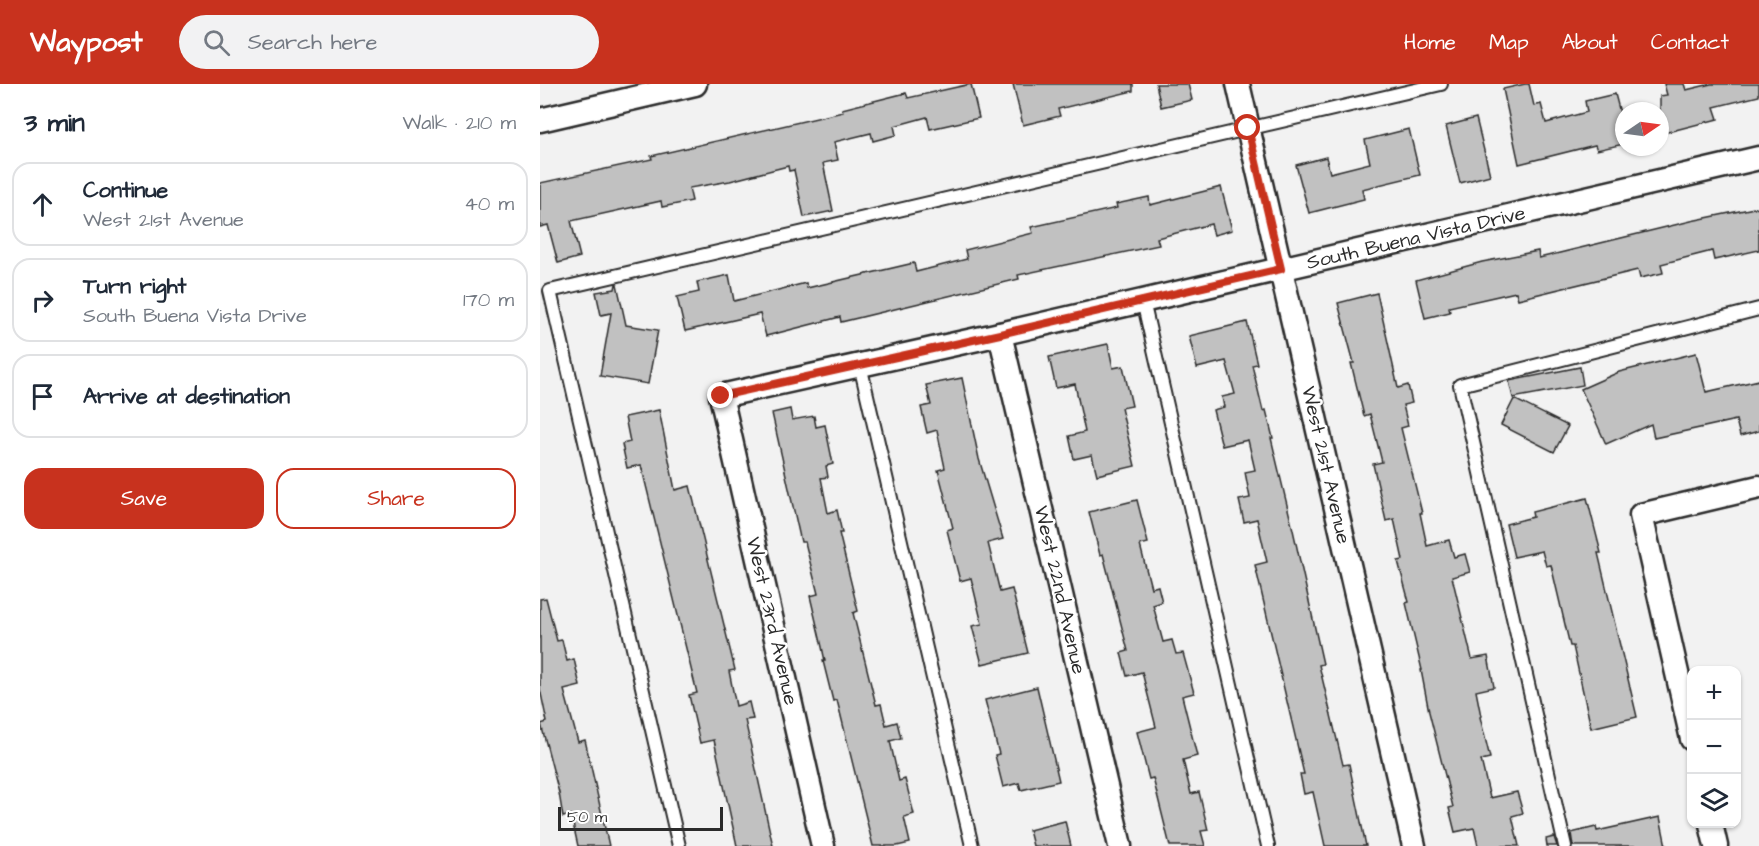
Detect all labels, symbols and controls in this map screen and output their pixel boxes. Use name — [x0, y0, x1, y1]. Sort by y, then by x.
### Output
search box — [179, 15, 599, 69]
text: Waypost — [30, 23, 143, 62]
icon: search — [200, 26, 233, 59]
text: Search here — [248, 27, 378, 58]
text: Home — [1404, 28, 1456, 57]
text: Map — [1489, 28, 1529, 57]
text: About — [1562, 28, 1618, 57]
text: Contact — [1651, 28, 1729, 57]
north arrow — [1615, 102, 1669, 156]
text: 3 min — [24, 105, 85, 141]
text: Walk · 210 m — [403, 109, 516, 137]
route start — [1234, 114, 1260, 140]
text: Continue — [83, 175, 168, 206]
icon: ahead — [26, 188, 59, 221]
text: 40 m — [464, 190, 514, 218]
street label: South Buena Vista Drive — [1304, 199, 1528, 277]
text: West 21st Avenue — [83, 206, 244, 234]
text: Turn right — [83, 271, 186, 302]
icon: right — [26, 284, 59, 317]
text: 170 m — [463, 286, 514, 314]
text: South Buena Vista Drive — [83, 302, 307, 330]
icon: arrive — [26, 380, 59, 413]
text: Arrive at destination — [83, 381, 290, 412]
route end — [707, 382, 733, 408]
street label: West 21st Avenue — [1294, 383, 1358, 547]
button: Save — [24, 468, 264, 529]
button: Share — [276, 468, 516, 529]
street label: West 22nd Avenue — [1027, 503, 1093, 677]
street label: West 23rd Avenue — [739, 534, 805, 708]
map controls — [1687, 666, 1741, 828]
button: + — [1687, 666, 1741, 720]
button: − — [1687, 720, 1741, 774]
button: layers — [1687, 774, 1741, 828]
scale bar — [558, 804, 723, 832]
text: 50 m — [567, 806, 607, 828]

